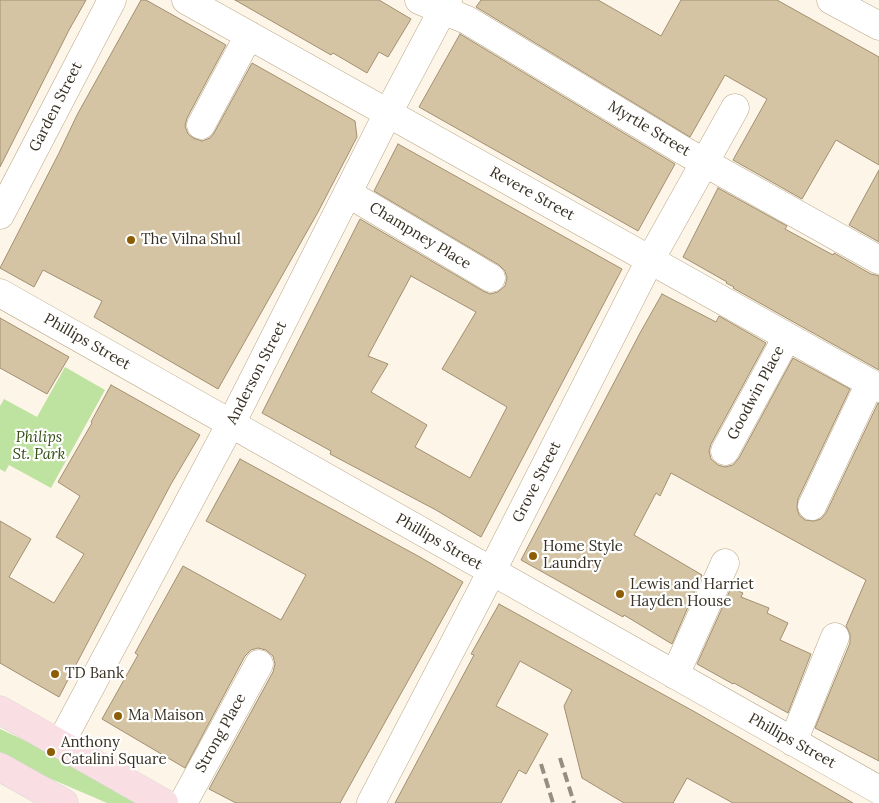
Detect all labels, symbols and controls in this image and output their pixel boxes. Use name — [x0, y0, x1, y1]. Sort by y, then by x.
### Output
street label: Garden Street — [26, 59, 86, 155]
street label: Myrtle Street — [605, 97, 693, 161]
street label: Revere Street — [487, 163, 577, 225]
street label: Champney Place — [366, 199, 474, 273]
place label: The Vilna Shul — [141, 231, 241, 249]
marker: The Vilna Shul — [125, 234, 137, 246]
street label: Phillips Street — [41, 310, 133, 374]
street label: Anderson Street — [223, 318, 291, 428]
street label: Goodwin Place — [724, 343, 788, 443]
park label: Philips St. Park — [13, 429, 65, 464]
street label: Grove Street — [509, 438, 565, 526]
street label: Phillips Street — [393, 510, 485, 574]
place label: Home Style Laundry — [543, 538, 623, 573]
marker: Home Style Laundry — [527, 550, 539, 562]
place label: Lewis and Harriet Hayden House — [630, 576, 754, 611]
marker: Lewis and Harriet Hayden House — [614, 588, 626, 600]
place label: TD Bank — [65, 665, 124, 683]
marker: TD Bank — [49, 668, 61, 680]
street label: Strong Place — [192, 690, 250, 776]
place label: Ma Maison — [128, 707, 204, 725]
marker: Ma Maison — [112, 710, 124, 722]
street label: Phillips Street — [745, 710, 839, 772]
place label: Anthony Catalini Square — [61, 734, 167, 769]
marker: Anthony Catalini Square — [45, 746, 57, 758]

